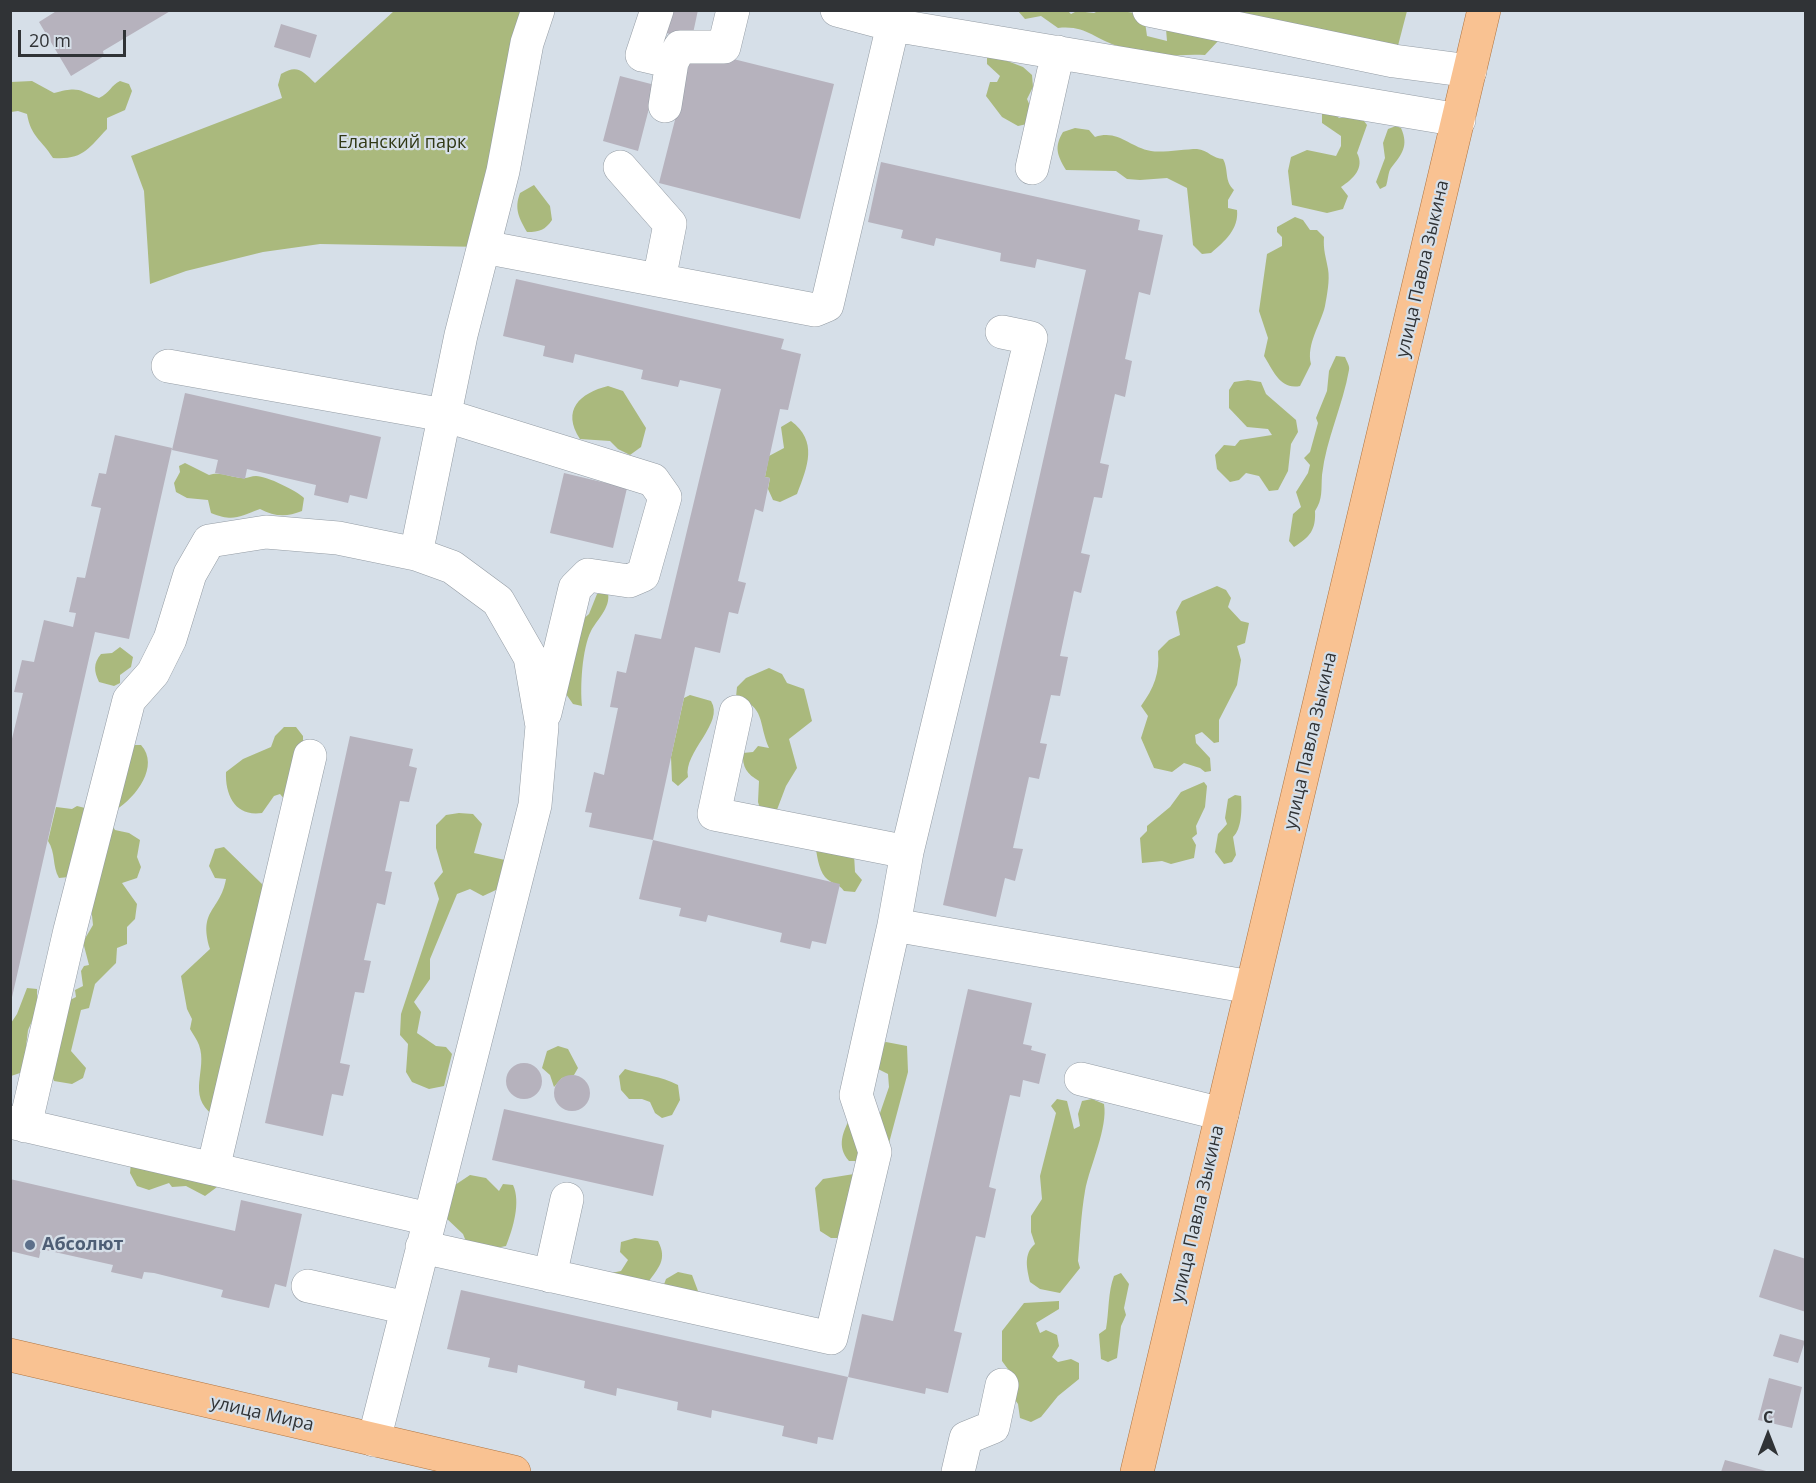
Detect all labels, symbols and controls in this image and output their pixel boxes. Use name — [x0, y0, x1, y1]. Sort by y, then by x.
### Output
scale bar — [21, 18, 129, 56]
text: 20 m — [29, 28, 71, 52]
park label: Еланский парк — [338, 132, 466, 154]
street label: улица Павла Зыкина — [1392, 178, 1454, 360]
street label: улица Павла Зыкина — [1280, 650, 1342, 832]
street label: улица Павла Зыкина — [1167, 1123, 1229, 1305]
place label: Абсолют — [42, 1234, 123, 1256]
marker: Абсолют — [23, 1238, 37, 1252]
street label: улица Мира — [208, 1392, 316, 1436]
north arrow — [1738, 1405, 1798, 1465]
text: С — [1763, 1406, 1773, 1428]

